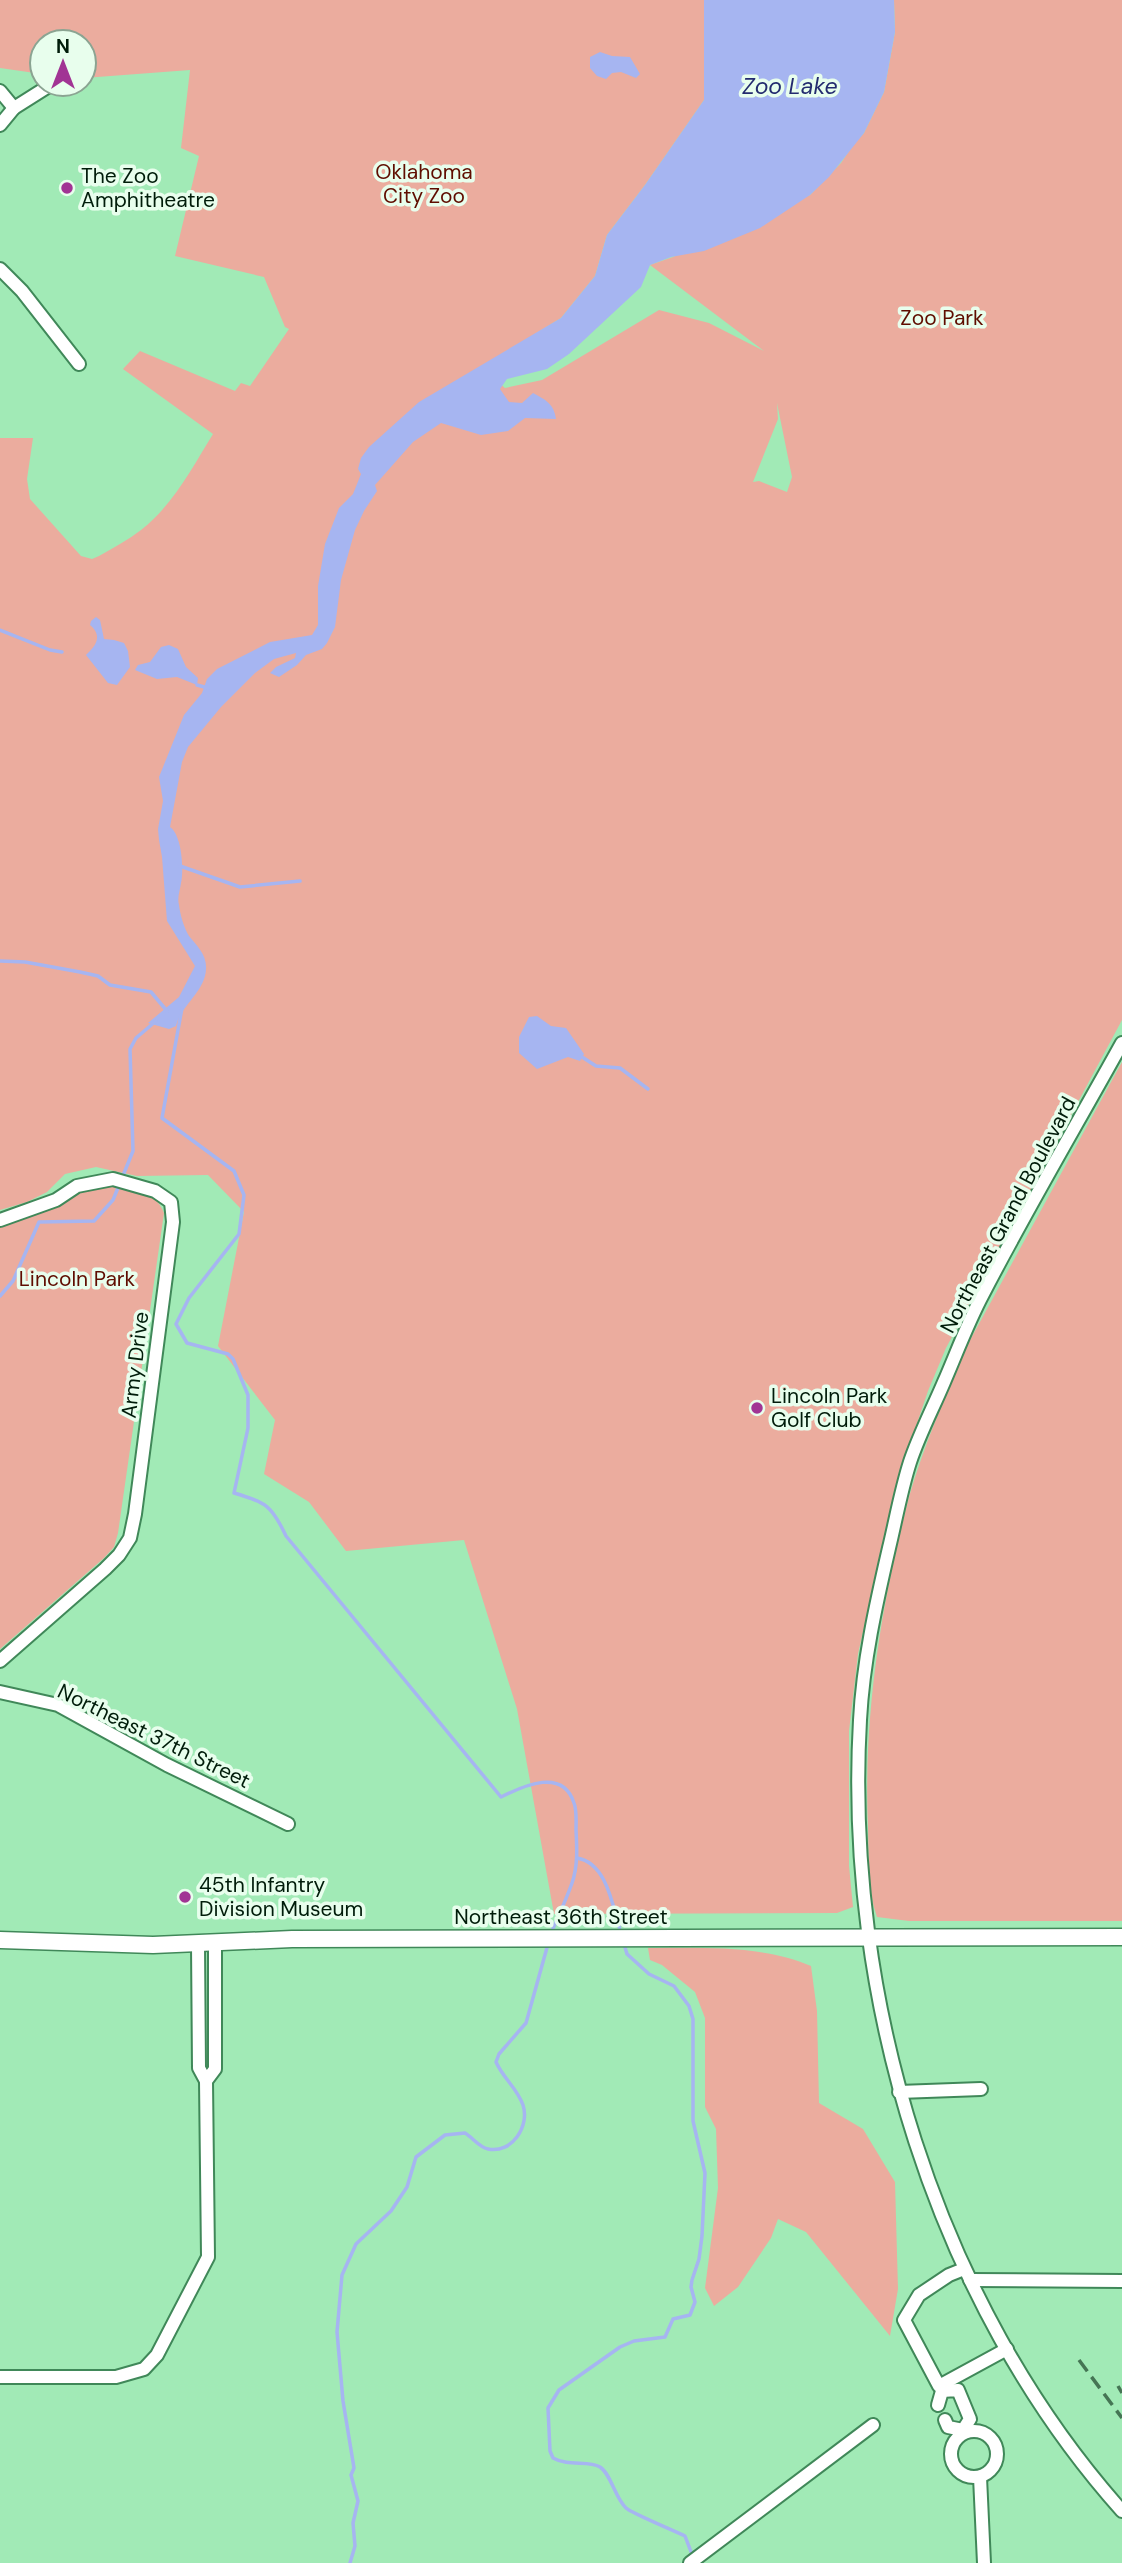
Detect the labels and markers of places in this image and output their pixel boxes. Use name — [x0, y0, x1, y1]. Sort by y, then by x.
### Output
place label: The Zoo Amphitheatre — [81, 162, 215, 214]
marker: The Zoo Amphitheatre — [59, 180, 75, 196]
place label: Lincoln Park Golf Club — [771, 1382, 888, 1434]
marker: Lincoln Park Golf Club — [749, 1400, 765, 1416]
place label: 45th Infantry Division Museum — [199, 1871, 363, 1923]
marker: 45th Infantry Division Museum — [177, 1889, 193, 1905]

